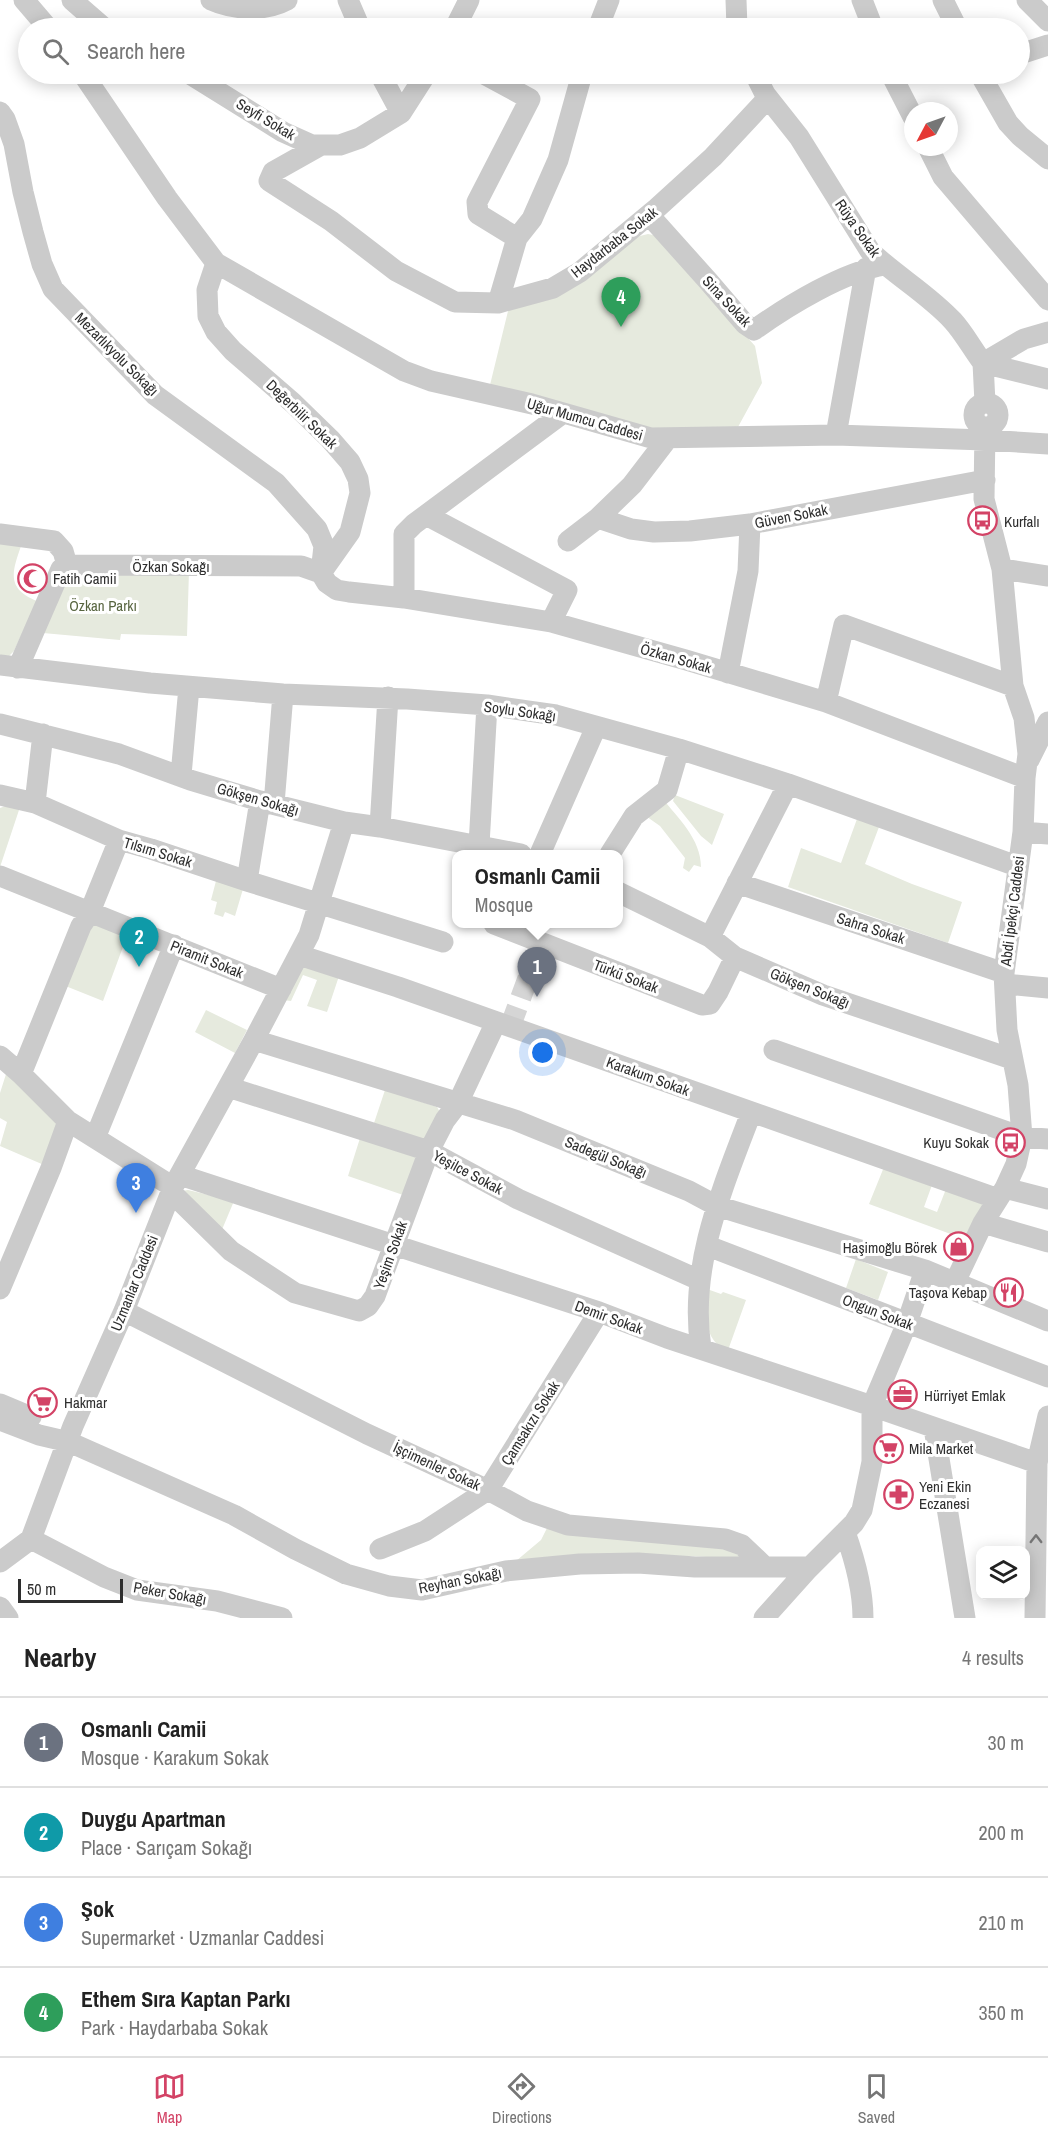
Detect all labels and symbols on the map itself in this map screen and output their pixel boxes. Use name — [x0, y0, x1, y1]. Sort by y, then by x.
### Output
street label: Seyfi Sokak — [232, 93, 300, 145]
north arrow — [904, 102, 958, 156]
street label: Rüya Sokak — [830, 195, 886, 262]
street label: Haydarbaba Sokak — [566, 201, 662, 282]
street label: Sina Sokak — [698, 271, 757, 332]
pin: 4 — [602, 278, 640, 327]
street label: Mezarlıkyolu Sokağı — [70, 307, 164, 401]
street label: Değerbilir Sokak — [262, 375, 343, 454]
street label: Uğur Mumcu Caddesi — [525, 392, 645, 446]
street label: Güven Sokak — [753, 498, 830, 533]
bus stop icon: Kurfalı — [967, 505, 999, 537]
place label: Kurfalı — [1004, 511, 1040, 532]
street label: Özkan Sokağı — [132, 556, 210, 577]
mosque icon: Fatih Camii — [16, 562, 48, 594]
place label: Fatih Camii — [53, 568, 117, 589]
park label: Özkan Parkı — [69, 595, 137, 616]
street label: Özkan Sokak — [638, 638, 715, 678]
street label: Soylu Sokağı — [483, 696, 557, 726]
street label: Gökşen Sokağı — [215, 777, 301, 821]
street label: Tılsım Sokak — [121, 832, 196, 873]
street label: Abdi İpekçi Caddesi — [995, 855, 1029, 968]
street label: Sahra Sokak — [834, 907, 909, 949]
pin: 2 — [120, 918, 158, 967]
street label: Piramit Sokak — [167, 935, 248, 984]
pin: 1 — [518, 948, 556, 997]
street label: Türkü Sokak — [590, 954, 662, 998]
street label: Gökşen Sokağı — [767, 963, 853, 1013]
your location — [528, 1038, 557, 1067]
street label: Karakum Sokak — [604, 1051, 693, 1101]
bus stop icon: Kuyu Sokak — [994, 1126, 1026, 1158]
street label: Sadegül Sokağı — [562, 1131, 650, 1183]
place label: Kuyu Sokak — [923, 1132, 990, 1153]
street label: Yeşilce Sokak — [429, 1145, 508, 1200]
pin: 3 — [116, 1164, 156, 1213]
street label: Yeşim Sokak — [368, 1217, 412, 1292]
shop icon: Haşimoğlu Börek — [942, 1231, 974, 1263]
street label: Uzmanlar Caddesi — [105, 1232, 163, 1334]
place label: Haşimoğlu Börek — [843, 1237, 938, 1258]
restaurant icon: Taşova Kebap — [992, 1276, 1024, 1308]
place label: Taşova Kebap — [909, 1282, 987, 1303]
street label: Ongun Sokak — [839, 1289, 917, 1335]
street label: Demir Sokak — [572, 1295, 647, 1339]
street label: Çamsakızı Sokak — [496, 1376, 565, 1469]
office icon: Hürriyet Emlak — [887, 1379, 919, 1411]
place label: Hürriyet Emlak — [924, 1385, 1006, 1406]
supermarket icon: Hakmar — [27, 1386, 59, 1418]
place label: Hakmar — [64, 1392, 107, 1413]
supermarket icon: Mila Market — [872, 1432, 904, 1464]
street label: İşçimenler Sokak — [390, 1437, 485, 1496]
place label: Mila Market — [909, 1438, 974, 1459]
place label: Yeni Ekin Eczanesi — [919, 1476, 971, 1514]
pharmacy icon: Yeni Ekin Eczanesi — [882, 1479, 914, 1511]
one-way arrow — [1030, 1534, 1042, 1543]
street label: Reyhan Sokağı — [417, 1562, 503, 1598]
scale bar — [18, 1576, 123, 1604]
street label: Peker Sokağı — [132, 1576, 208, 1610]

